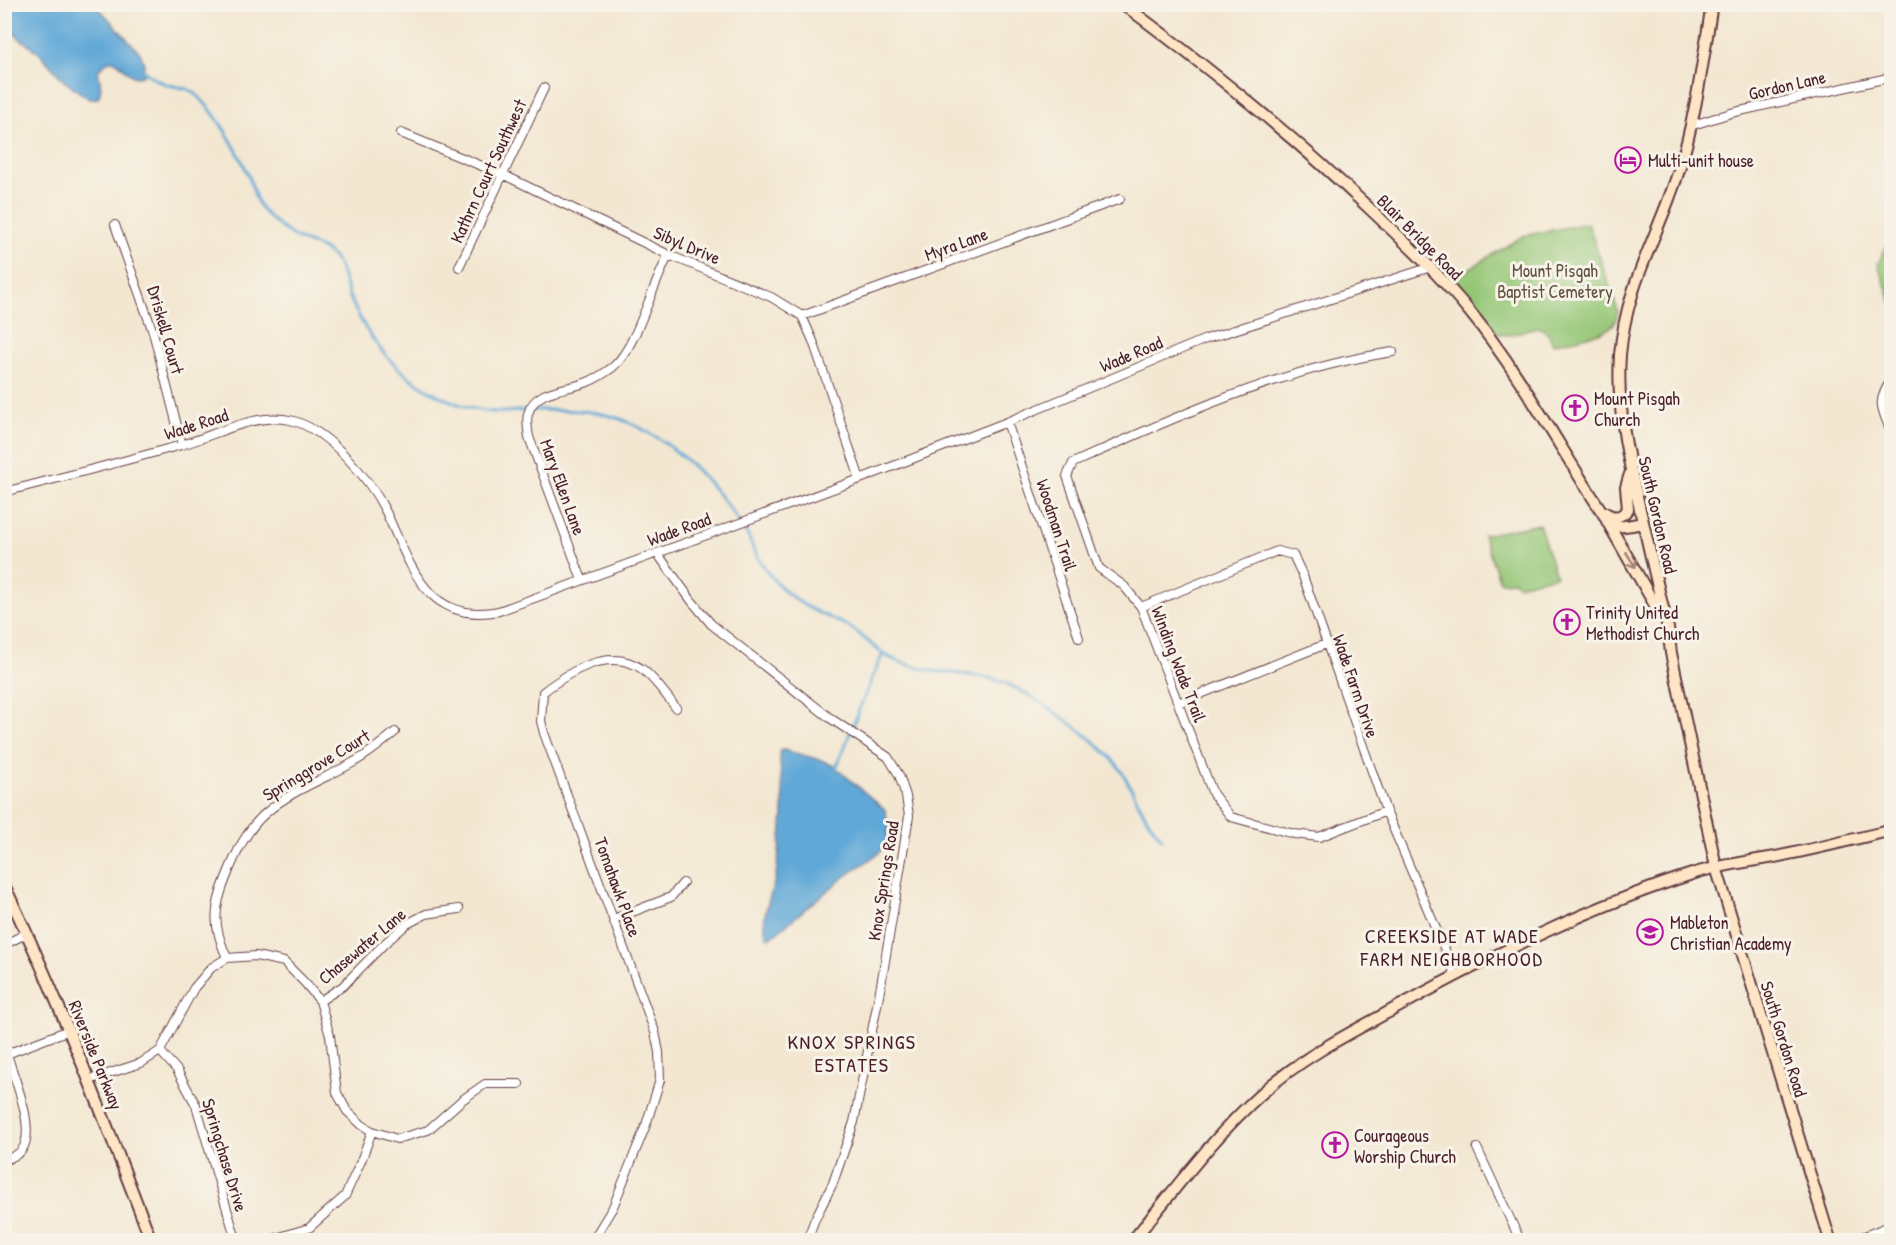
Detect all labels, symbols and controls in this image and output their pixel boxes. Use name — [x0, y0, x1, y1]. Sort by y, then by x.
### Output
street label: Gordon Lane — [1746, 64, 1828, 106]
street label: Kathrn Court Southwest — [444, 94, 533, 247]
hotel icon: Multi-unit house — [1613, 145, 1643, 175]
place label: Multi-unit house — [1648, 148, 1754, 173]
street label: Blair Bridge Road — [1372, 189, 1468, 285]
street label: Sibyl Drive — [650, 220, 724, 270]
street label: Myra Lane — [921, 221, 991, 267]
park label: Mount Pisgah Baptist Cemetery — [1497, 258, 1613, 304]
street label: Driskell Court — [142, 283, 191, 378]
street label: Wade Road — [1096, 330, 1166, 378]
place label: Mount Pisgah Church — [1594, 386, 1680, 432]
church icon: Mount Pisgah Church — [1560, 393, 1590, 423]
street label: Wade Road — [161, 402, 231, 446]
street label: Mary Ellen Lane — [534, 435, 592, 539]
street label: South Gordon Road — [1632, 454, 1684, 576]
street label: Woodman Trail — [1030, 476, 1084, 574]
street label: Wade Road — [644, 506, 714, 552]
one-way arrow — [1625, 551, 1637, 568]
place label: Trinity United Methodist Church — [1586, 600, 1700, 646]
street label: Winding Wade Trail — [1145, 602, 1213, 726]
church icon: Trinity United Methodist Church — [1552, 607, 1582, 637]
street label: Wade Farm Drive — [1327, 631, 1385, 741]
street label: Springgrove Court — [258, 723, 375, 807]
street label: Knox Springs Road — [861, 819, 905, 943]
street label: Tomahawk Place — [588, 834, 648, 940]
street label: Chasewater Lane — [313, 902, 411, 990]
place label: Mableton Christian Academy — [1670, 910, 1792, 956]
school or university icon: Mableton Christian Academy — [1635, 917, 1665, 947]
district label: CREEKSIDE AT WADE FARM NEIGHBORHOOD — [1360, 922, 1543, 972]
street label: South Gordon Road — [1755, 978, 1813, 1100]
street label: Riverside Parkway — [63, 997, 129, 1114]
district label: KNOX SPRINGS ESTATES — [788, 1028, 916, 1078]
street label: Springchase Drive — [196, 1095, 254, 1215]
place label: Courageous Worship Church — [1354, 1123, 1456, 1169]
church icon: Courageous Worship Church — [1320, 1130, 1350, 1160]

